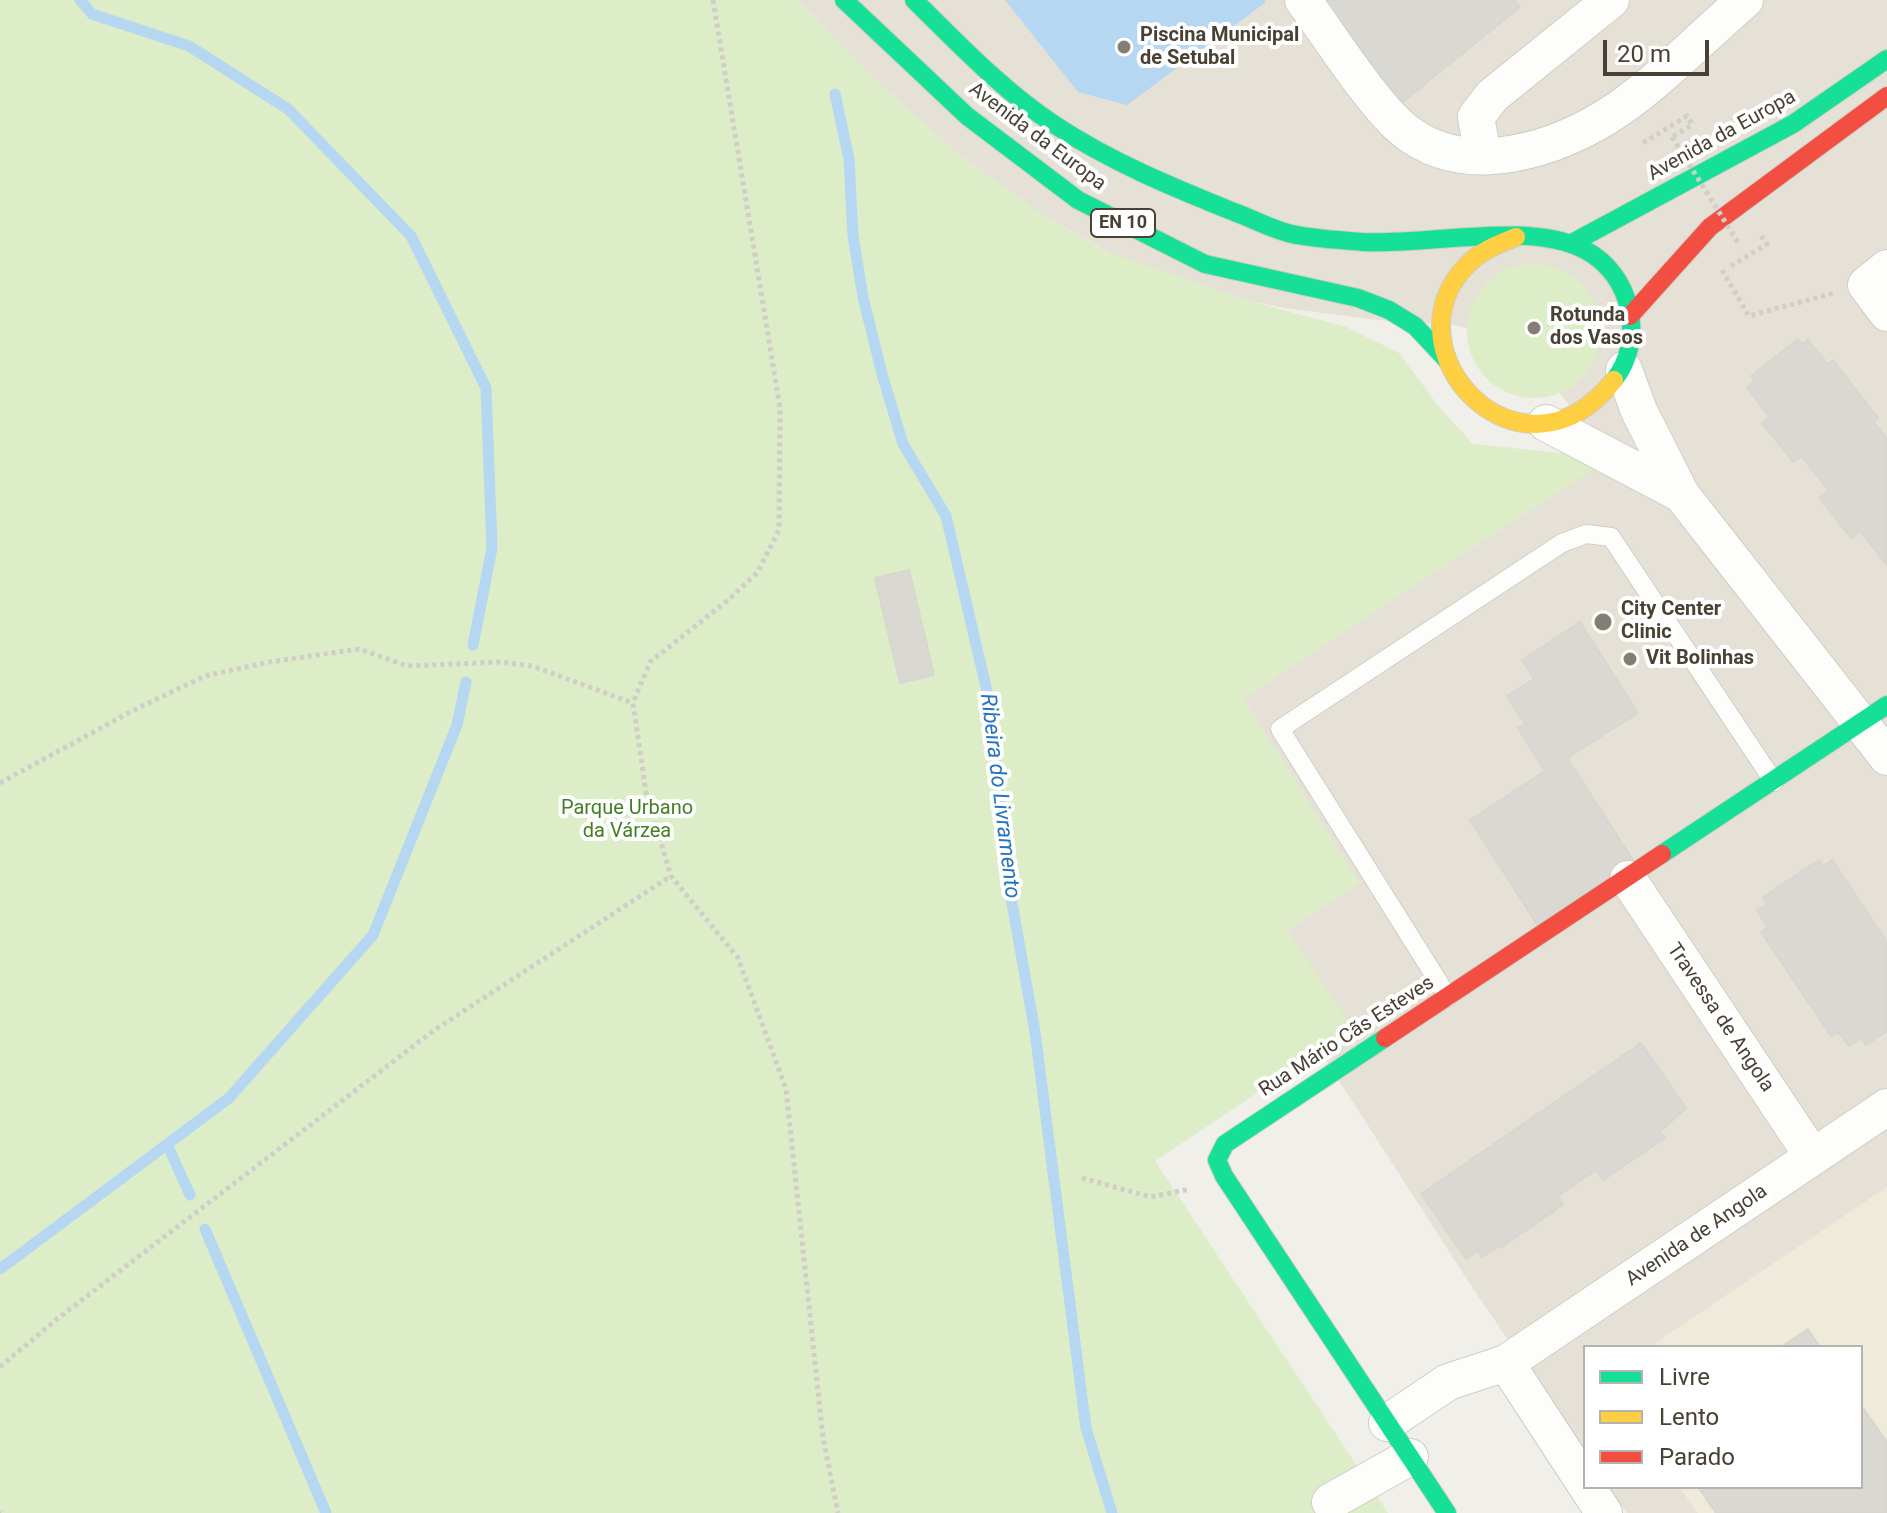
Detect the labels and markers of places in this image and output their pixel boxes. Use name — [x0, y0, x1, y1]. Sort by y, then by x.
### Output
place label: Piscina Municipal de Setubal — [1140, 24, 1299, 71]
marker: Piscina Municipal de Setubal — [1115, 38, 1133, 56]
place label: Rotunda dos Vasos — [1550, 304, 1643, 351]
marker: Rotunda dos Vasos — [1525, 319, 1543, 337]
place label: City Center Clinic — [1621, 598, 1721, 645]
marker: City Center Clinic — [1592, 611, 1614, 633]
place label: Vit Bolinhas — [1646, 647, 1754, 671]
marker: Vit Bolinhas — [1621, 650, 1639, 668]

